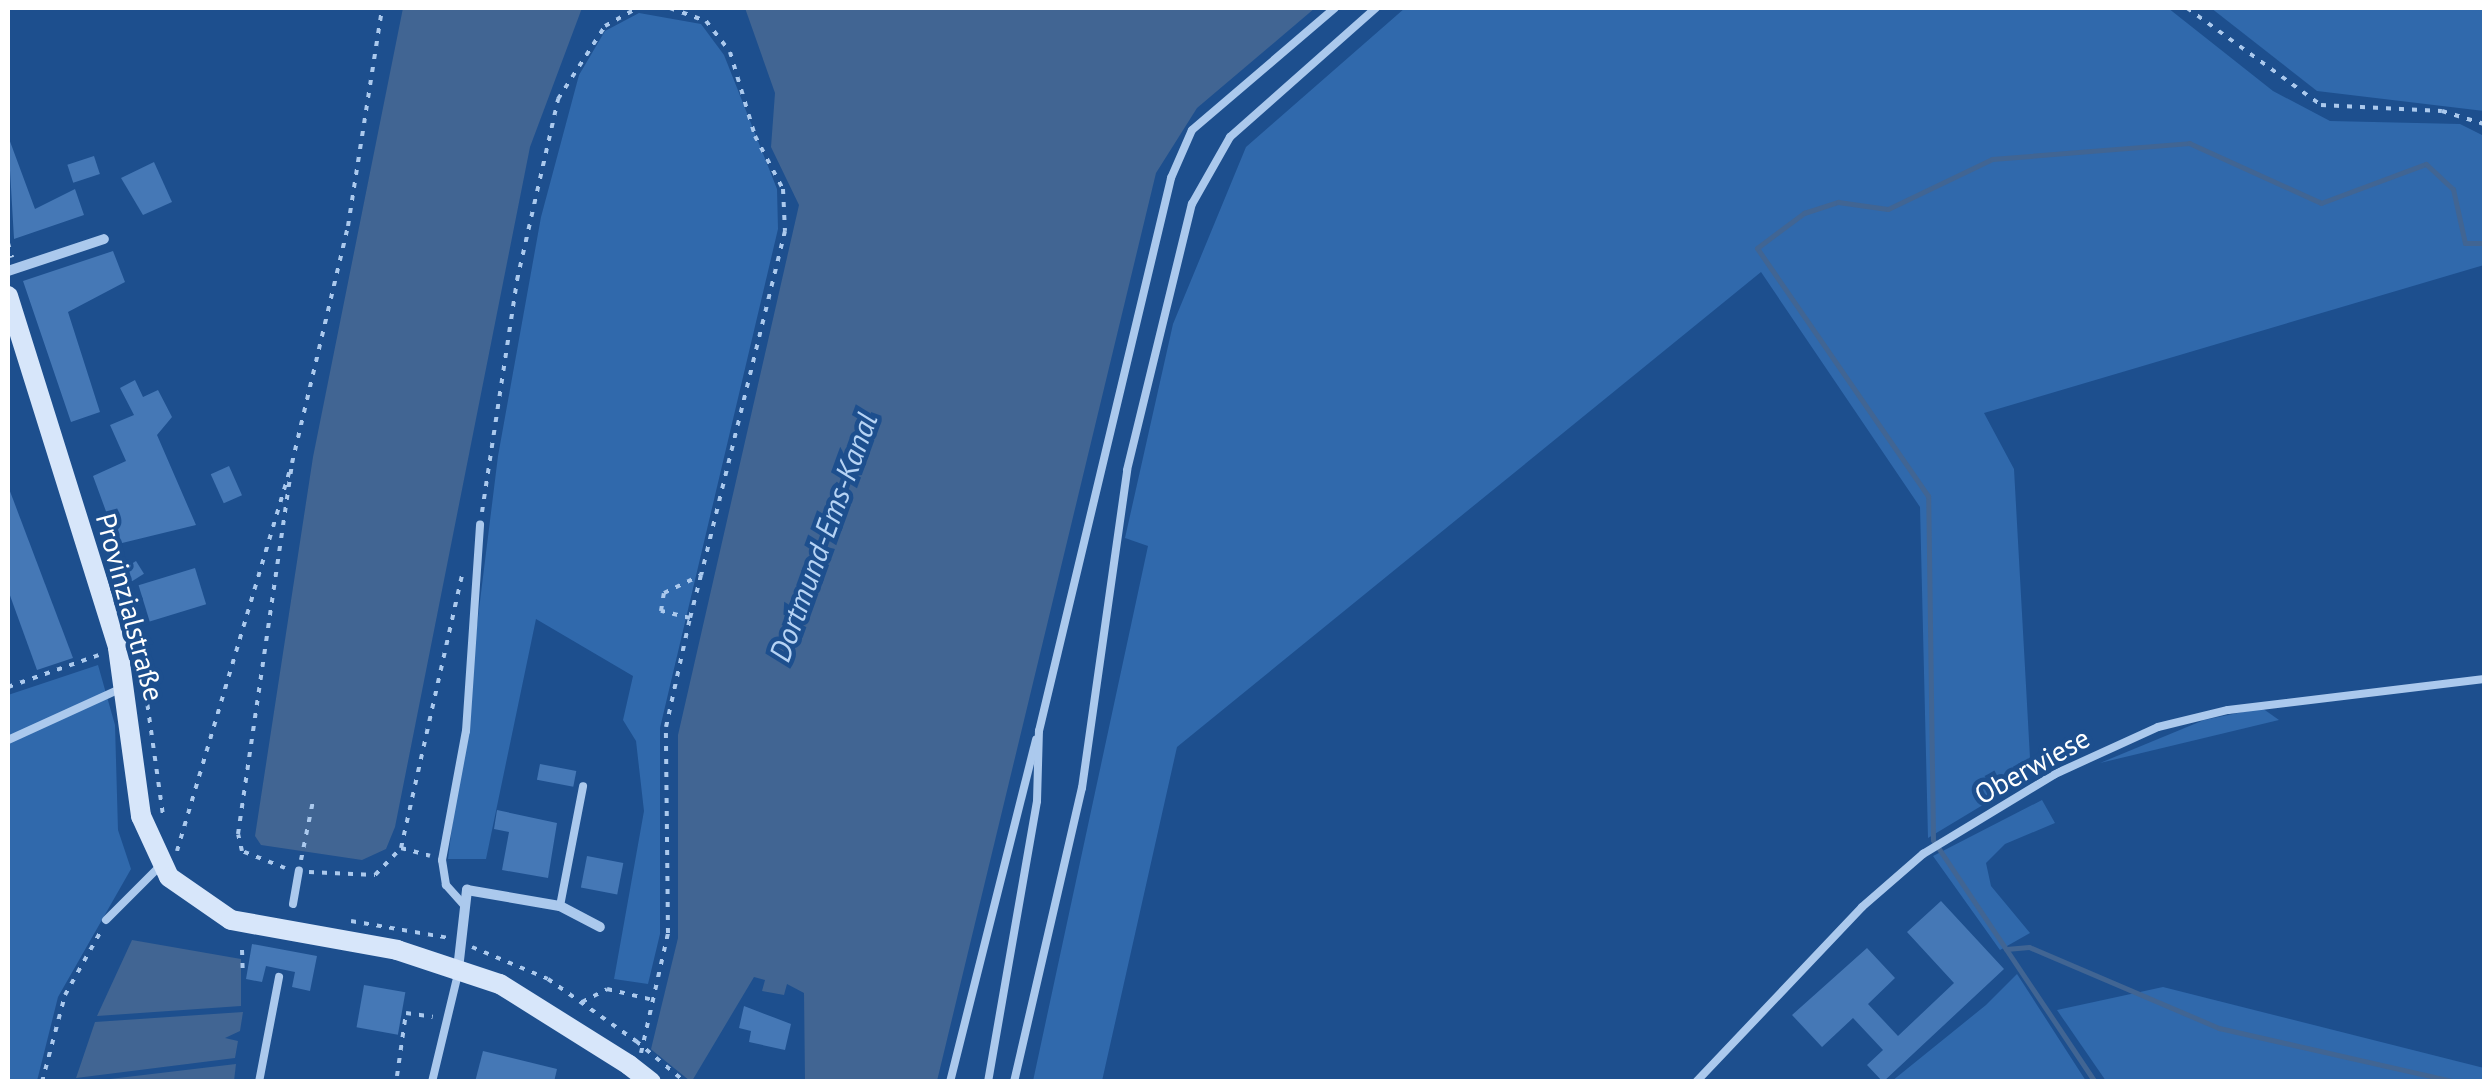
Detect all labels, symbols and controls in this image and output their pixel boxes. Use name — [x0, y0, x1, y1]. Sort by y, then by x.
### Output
water label: Dortmund-Ems-Kanal — [761, 408, 885, 666]
street label: Provinzialstraße — [89, 510, 171, 704]
street label: Oberwiese — [1969, 721, 2095, 811]

